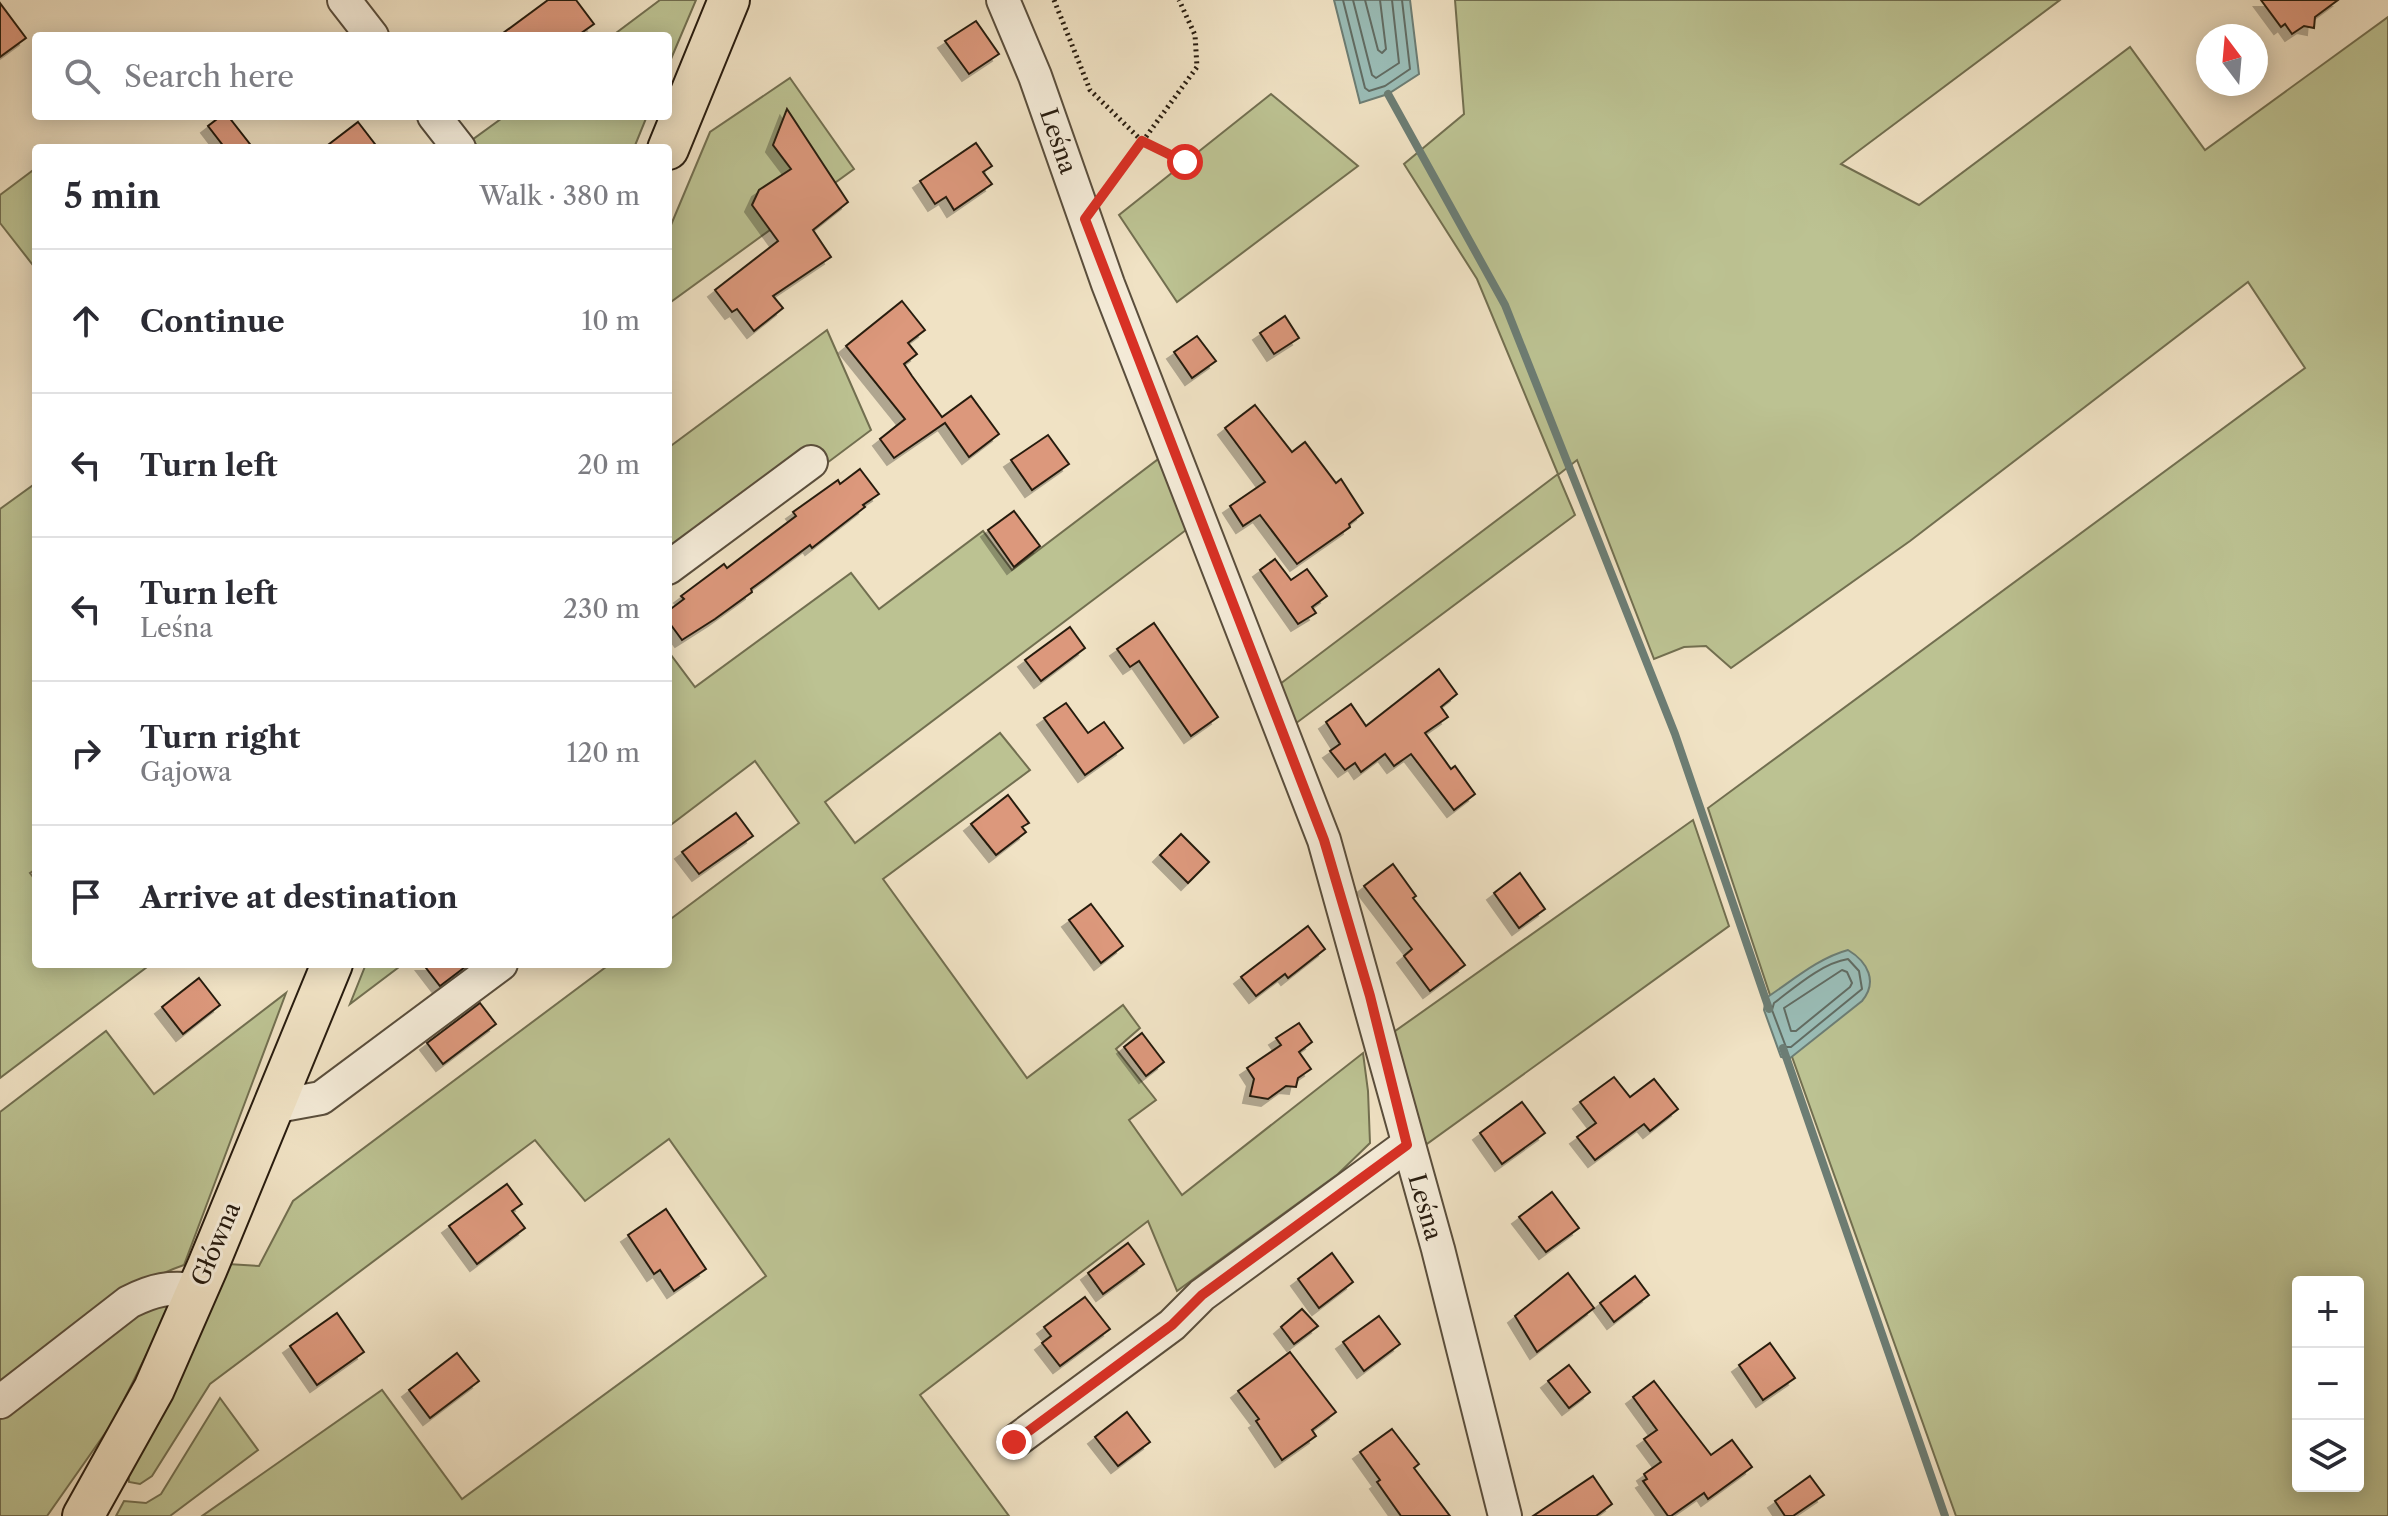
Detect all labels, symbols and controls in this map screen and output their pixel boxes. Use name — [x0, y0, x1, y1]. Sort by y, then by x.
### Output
north arrow — [2196, 24, 2268, 96]
search box — [32, 32, 672, 120]
icon: search — [60, 54, 104, 98]
text: Search here — [124, 58, 294, 95]
street label: Leśna — [1034, 104, 1083, 178]
route start — [1167, 144, 1203, 180]
text: 5 min — [64, 175, 161, 217]
text: Walk · 380 m — [479, 180, 640, 212]
icon: ahead — [64, 299, 108, 343]
text: Continue — [140, 303, 285, 340]
text: 10 m — [581, 305, 640, 337]
icon: left — [64, 443, 108, 487]
text: Turn left — [140, 447, 277, 484]
text: 20 m — [577, 449, 640, 481]
text: Turn left — [140, 575, 277, 612]
icon: left — [64, 587, 108, 631]
text: 230 m — [563, 593, 640, 625]
text: Leśna — [140, 612, 213, 644]
text: Turn right — [140, 719, 300, 756]
icon: right — [64, 731, 108, 775]
text: 120 m — [566, 737, 640, 769]
text: Gajowa — [140, 756, 232, 788]
icon: arrive — [64, 875, 108, 919]
text: Arrive at destination — [140, 879, 458, 916]
street label: Leśna — [1402, 1171, 1449, 1244]
street label: Główna — [185, 1197, 246, 1290]
map controls — [2292, 1276, 2364, 1492]
button: + — [2292, 1276, 2364, 1348]
button: − — [2292, 1348, 2364, 1420]
button: layers — [2292, 1420, 2364, 1492]
route end — [996, 1424, 1032, 1460]

